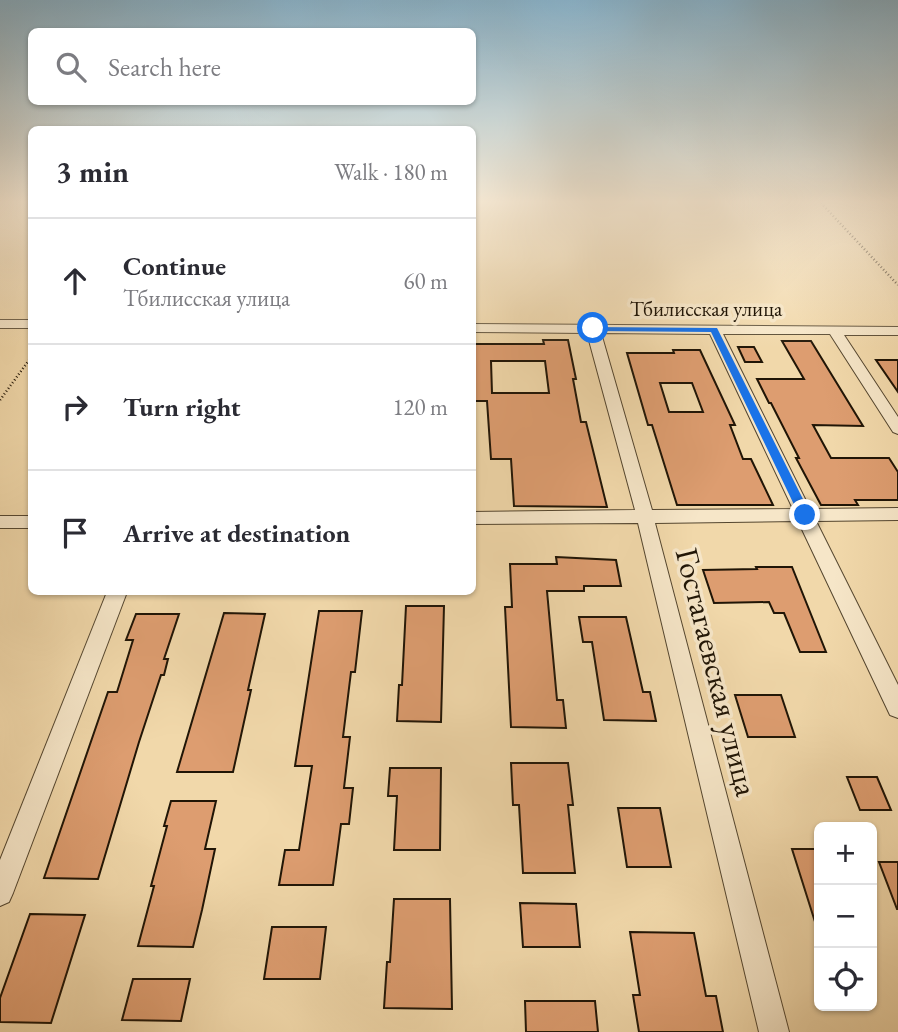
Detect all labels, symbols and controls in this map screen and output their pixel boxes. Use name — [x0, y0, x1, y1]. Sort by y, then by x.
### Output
search box — [28, 28, 476, 105]
icon: search — [52, 48, 90, 86]
text: Search here — [108, 50, 221, 84]
text: 3 min — [56, 152, 129, 191]
text: Walk · 180 m — [334, 157, 448, 187]
text: Continue — [123, 249, 226, 283]
icon: ahead — [56, 262, 94, 300]
text: 60 m — [403, 266, 448, 296]
text: Тбилисская улица — [123, 283, 290, 313]
street label: Тбилисская улица — [630, 295, 783, 322]
route start — [577, 312, 608, 343]
icon: right — [56, 388, 94, 426]
text: Turn right — [123, 390, 241, 424]
text: 120 m — [392, 392, 448, 422]
route end — [789, 499, 820, 530]
icon: arrive — [56, 514, 94, 552]
text: Arrive at destination — [123, 516, 350, 550]
street label: Гостагаевская улица — [666, 544, 768, 801]
map controls — [814, 822, 877, 1011]
button: + — [814, 822, 877, 885]
button: − — [814, 885, 877, 948]
button: locate — [814, 948, 877, 1011]

